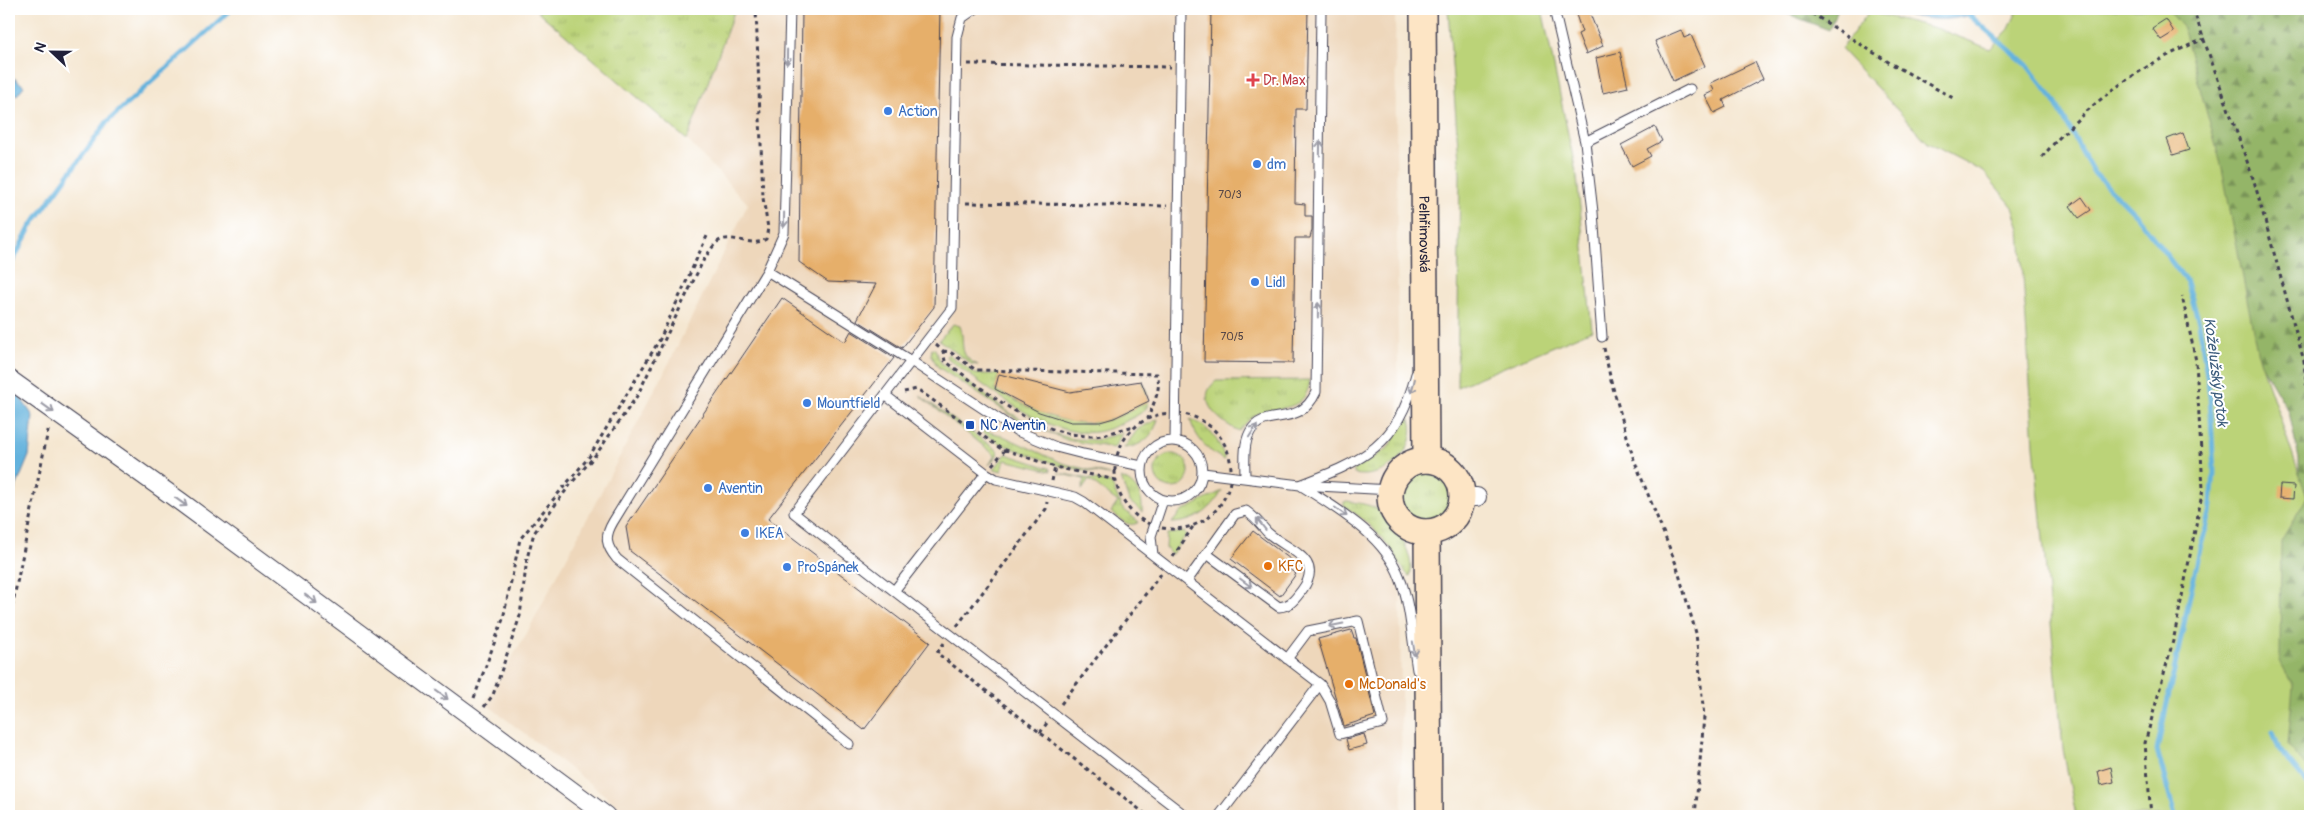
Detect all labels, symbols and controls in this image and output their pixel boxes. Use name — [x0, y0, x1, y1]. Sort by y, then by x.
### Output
north arrow — [28, 28, 78, 78]
text: N — [31, 40, 50, 55]
one-way arrow — [782, 49, 792, 65]
place label: Dr. Max — [1263, 72, 1306, 89]
marker: Dr. Max — [1247, 74, 1259, 86]
place label: Action — [898, 103, 938, 120]
marker: Action — [882, 105, 894, 117]
one-way arrow — [1315, 140, 1325, 156]
place label: dm — [1267, 156, 1286, 173]
marker: dm — [1251, 158, 1263, 170]
house number: 70/3 — [1218, 188, 1242, 201]
street label: Pelhřimovská — [1415, 195, 1433, 273]
one-way arrow — [779, 212, 789, 228]
place label: Lidl — [1265, 274, 1286, 291]
marker: Lidl — [1249, 276, 1261, 288]
one-way arrow — [1313, 303, 1323, 319]
water label: Koželužský potok — [2199, 317, 2232, 429]
house number: 70/5 — [1220, 330, 1244, 343]
one-way arrow — [1407, 377, 1417, 393]
place label: Mountfield — [817, 395, 880, 412]
marker: Mountfield — [801, 397, 813, 409]
one-way arrow — [41, 403, 55, 413]
place label: NC Aventin — [980, 417, 1046, 434]
marker: NC Aventin — [964, 419, 976, 431]
one-way arrow — [1247, 424, 1258, 438]
place label: Aventin — [718, 480, 763, 497]
marker: Aventin — [702, 482, 714, 494]
one-way arrow — [173, 497, 187, 508]
one-way arrow — [1334, 506, 1347, 517]
one-way arrow — [1256, 518, 1267, 531]
place label: IKEA — [755, 525, 784, 542]
marker: IKEA — [739, 527, 751, 539]
place label: KFC — [1278, 558, 1304, 575]
place label: ProSpánek — [797, 559, 859, 576]
marker: KFC — [1262, 560, 1274, 572]
marker: ProSpánek — [781, 561, 793, 573]
one-way arrow — [1239, 578, 1252, 589]
one-way arrow — [304, 594, 318, 604]
one-way arrow — [1329, 621, 1345, 630]
one-way arrow — [1409, 641, 1419, 657]
place label: McDonald's — [1359, 676, 1427, 693]
marker: McDonald's — [1343, 678, 1355, 690]
one-way arrow — [435, 690, 448, 701]

